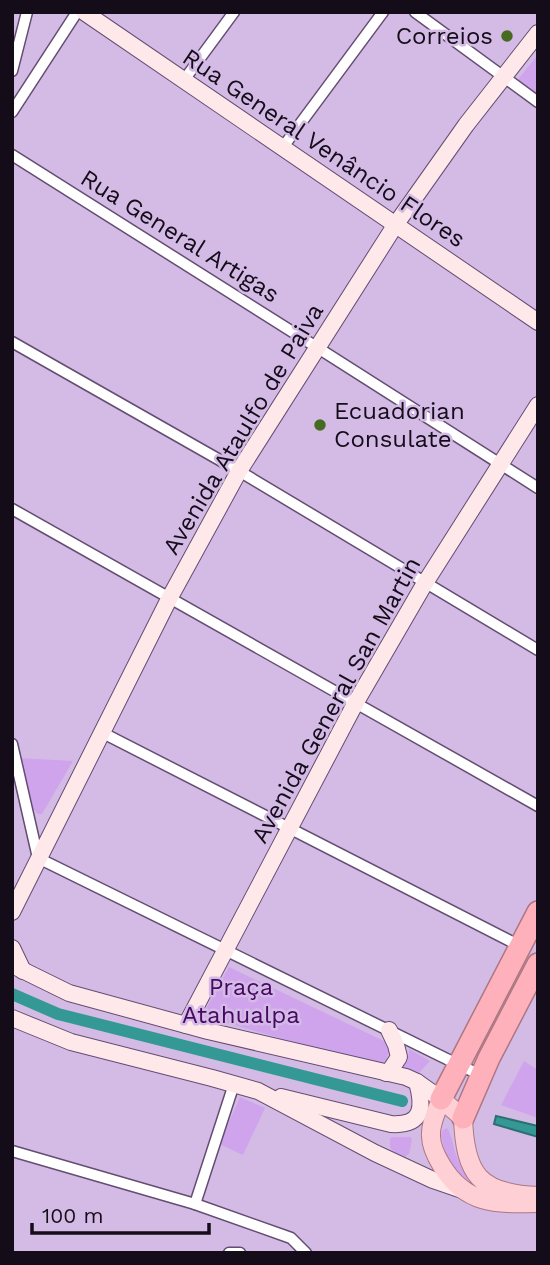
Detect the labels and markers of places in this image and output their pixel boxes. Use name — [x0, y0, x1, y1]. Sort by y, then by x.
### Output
place label: Correios — [396, 22, 493, 50]
marker: Correios — [499, 28, 515, 44]
place label: Ecuadorian Consulate — [334, 397, 465, 453]
marker: Ecuadorian Consulate — [312, 417, 328, 433]

